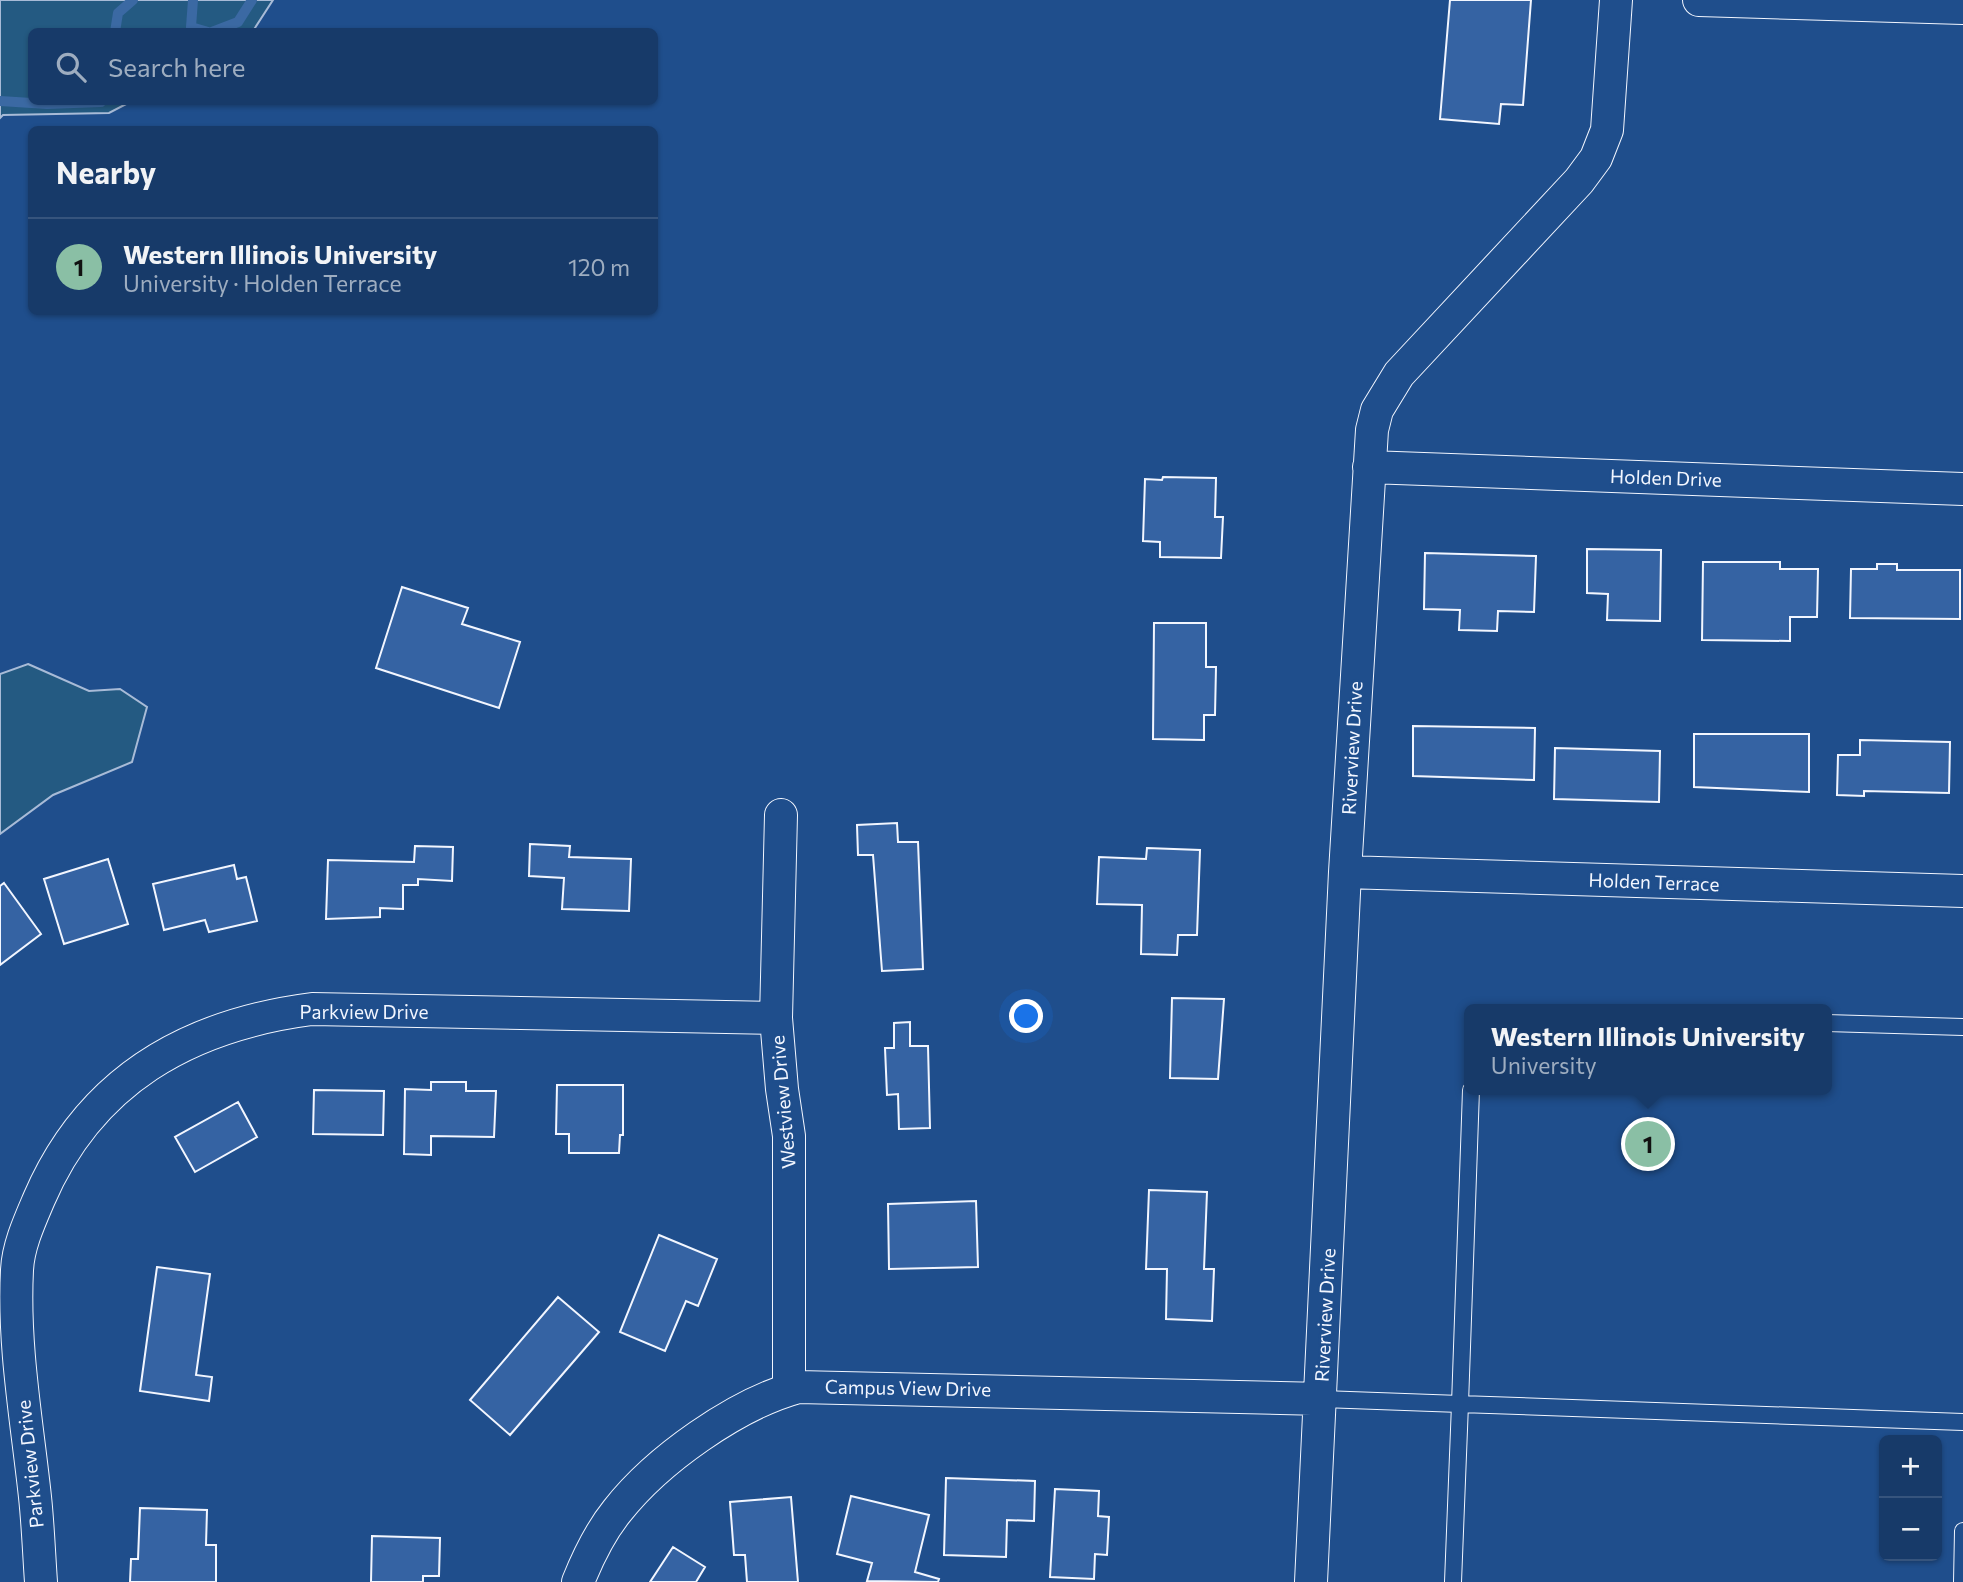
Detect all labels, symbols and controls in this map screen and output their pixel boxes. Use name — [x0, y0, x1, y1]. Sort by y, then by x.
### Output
search box — [28, 28, 658, 105]
icon: search — [52, 48, 90, 86]
text: Search here — [108, 51, 246, 82]
text: Nearby — [56, 153, 156, 190]
text: Western Illinois University — [123, 238, 437, 269]
text: 1 — [74, 253, 84, 281]
text: 120 m — [568, 253, 630, 281]
text: University · Holden Terrace — [123, 269, 402, 297]
street label: Holden Drive — [1610, 464, 1722, 491]
street label: Riverview Drive — [1337, 681, 1366, 815]
street label: Holden Terrace — [1588, 868, 1720, 895]
your location — [1009, 999, 1043, 1033]
street label: Parkview Drive — [300, 1000, 428, 1023]
popup — [1464, 1004, 1832, 1095]
text: Western Illinois University — [1491, 1020, 1805, 1051]
street label: Westview Drive — [765, 1034, 800, 1170]
text: University — [1491, 1051, 1597, 1079]
pin: 1 — [1625, 1118, 1671, 1170]
street label: Riverview Drive — [1310, 1248, 1339, 1382]
street label: Campus View Drive — [825, 1375, 991, 1400]
street label: Parkview Drive — [11, 1399, 48, 1529]
map controls — [1879, 1435, 1942, 1561]
button: + — [1879, 1435, 1942, 1498]
button: − — [1879, 1498, 1942, 1561]

